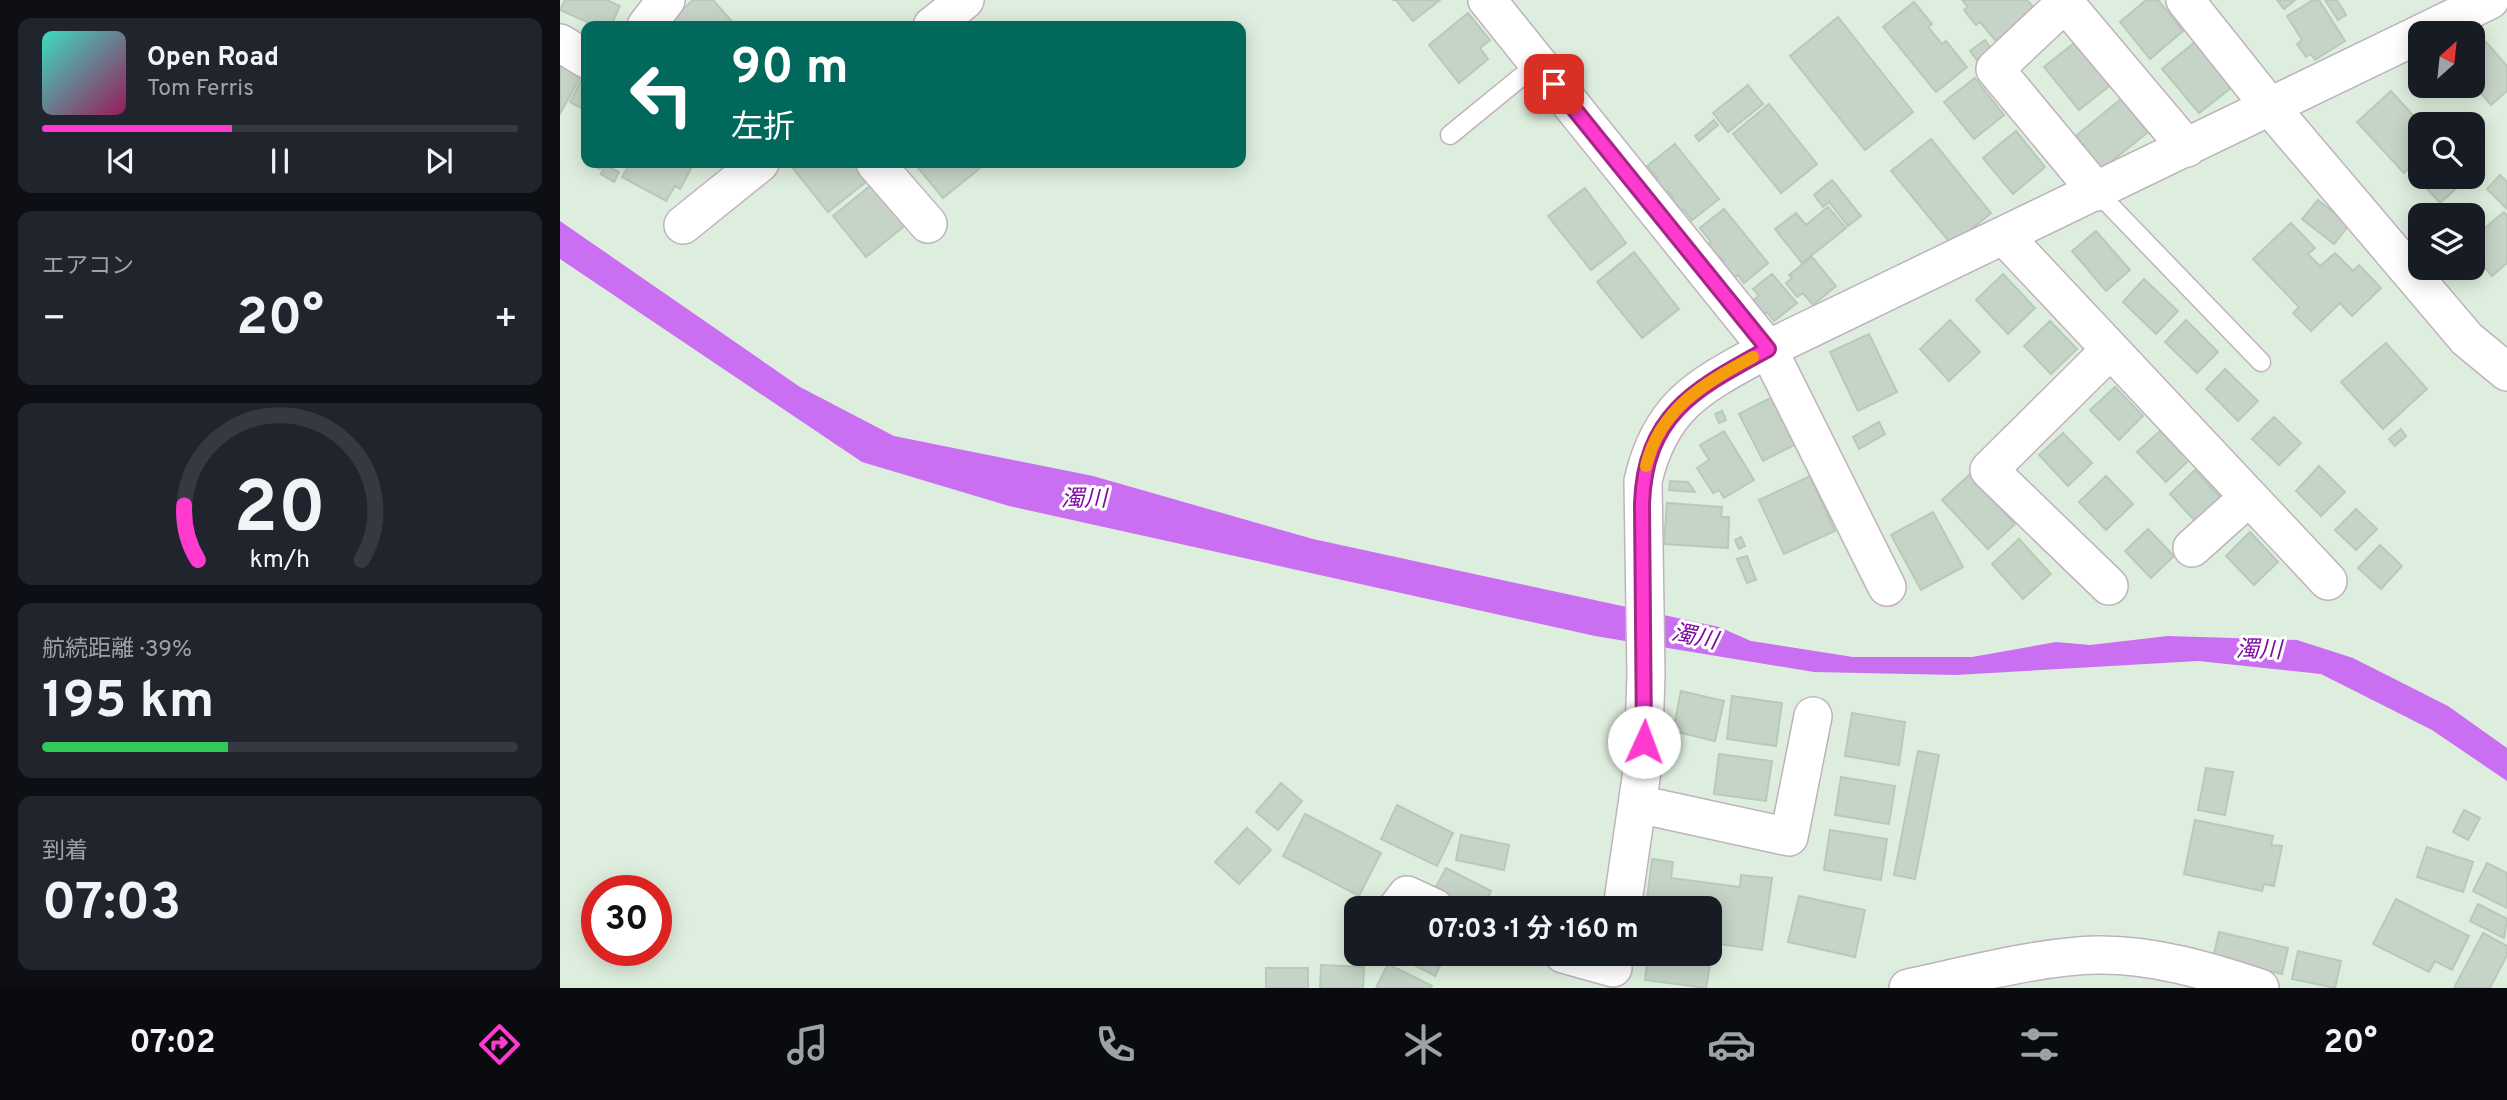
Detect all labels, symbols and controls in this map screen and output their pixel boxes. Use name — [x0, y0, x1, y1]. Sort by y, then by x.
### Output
north arrow — [2408, 21, 2485, 98]
map controls — [2408, 21, 2485, 280]
text: 90 m — [731, 39, 849, 101]
text: Open Road — [147, 42, 279, 75]
icon: left — [616, 49, 707, 140]
pin — [1524, 54, 1584, 114]
icon: arrive — [1535, 65, 1573, 103]
text: Tom Ferris — [147, 75, 254, 104]
text: 左折 — [731, 109, 795, 149]
button: search — [2408, 112, 2485, 189]
icon: previous — [102, 142, 140, 180]
icon: pause — [261, 142, 299, 180]
icon: next — [420, 142, 458, 180]
button: layers — [2408, 203, 2485, 280]
text: エアコン — [42, 253, 134, 282]
text: 20° — [236, 287, 324, 353]
text: − — [42, 296, 67, 345]
text: + — [493, 296, 518, 345]
text: 20 — [234, 466, 326, 558]
water label: 濁川 — [1061, 486, 1110, 515]
text: km/h — [250, 545, 310, 577]
water label: 濁川 — [1669, 619, 1723, 658]
text: 航続距離 · 39% — [42, 636, 192, 665]
water label: 濁川 — [2236, 637, 2285, 666]
text: 195 km — [42, 670, 214, 736]
position arrow — [1607, 705, 1681, 779]
text: 到着 — [42, 838, 88, 867]
text: 07:03 — [42, 872, 181, 938]
speed limit sign: 30 — [581, 875, 672, 966]
text: 07:03 · 1 分 · 160 m — [1427, 914, 1639, 947]
icon: directions — [475, 1020, 524, 1069]
icon: music — [783, 1020, 832, 1069]
icon: phone — [1091, 1020, 1140, 1069]
icon: climate — [1399, 1020, 1448, 1069]
icon: car — [1707, 1020, 1756, 1069]
icon: filters — [2015, 1020, 2064, 1069]
text: 07:02 — [130, 1024, 216, 1064]
text: 20° — [2323, 1024, 2377, 1064]

